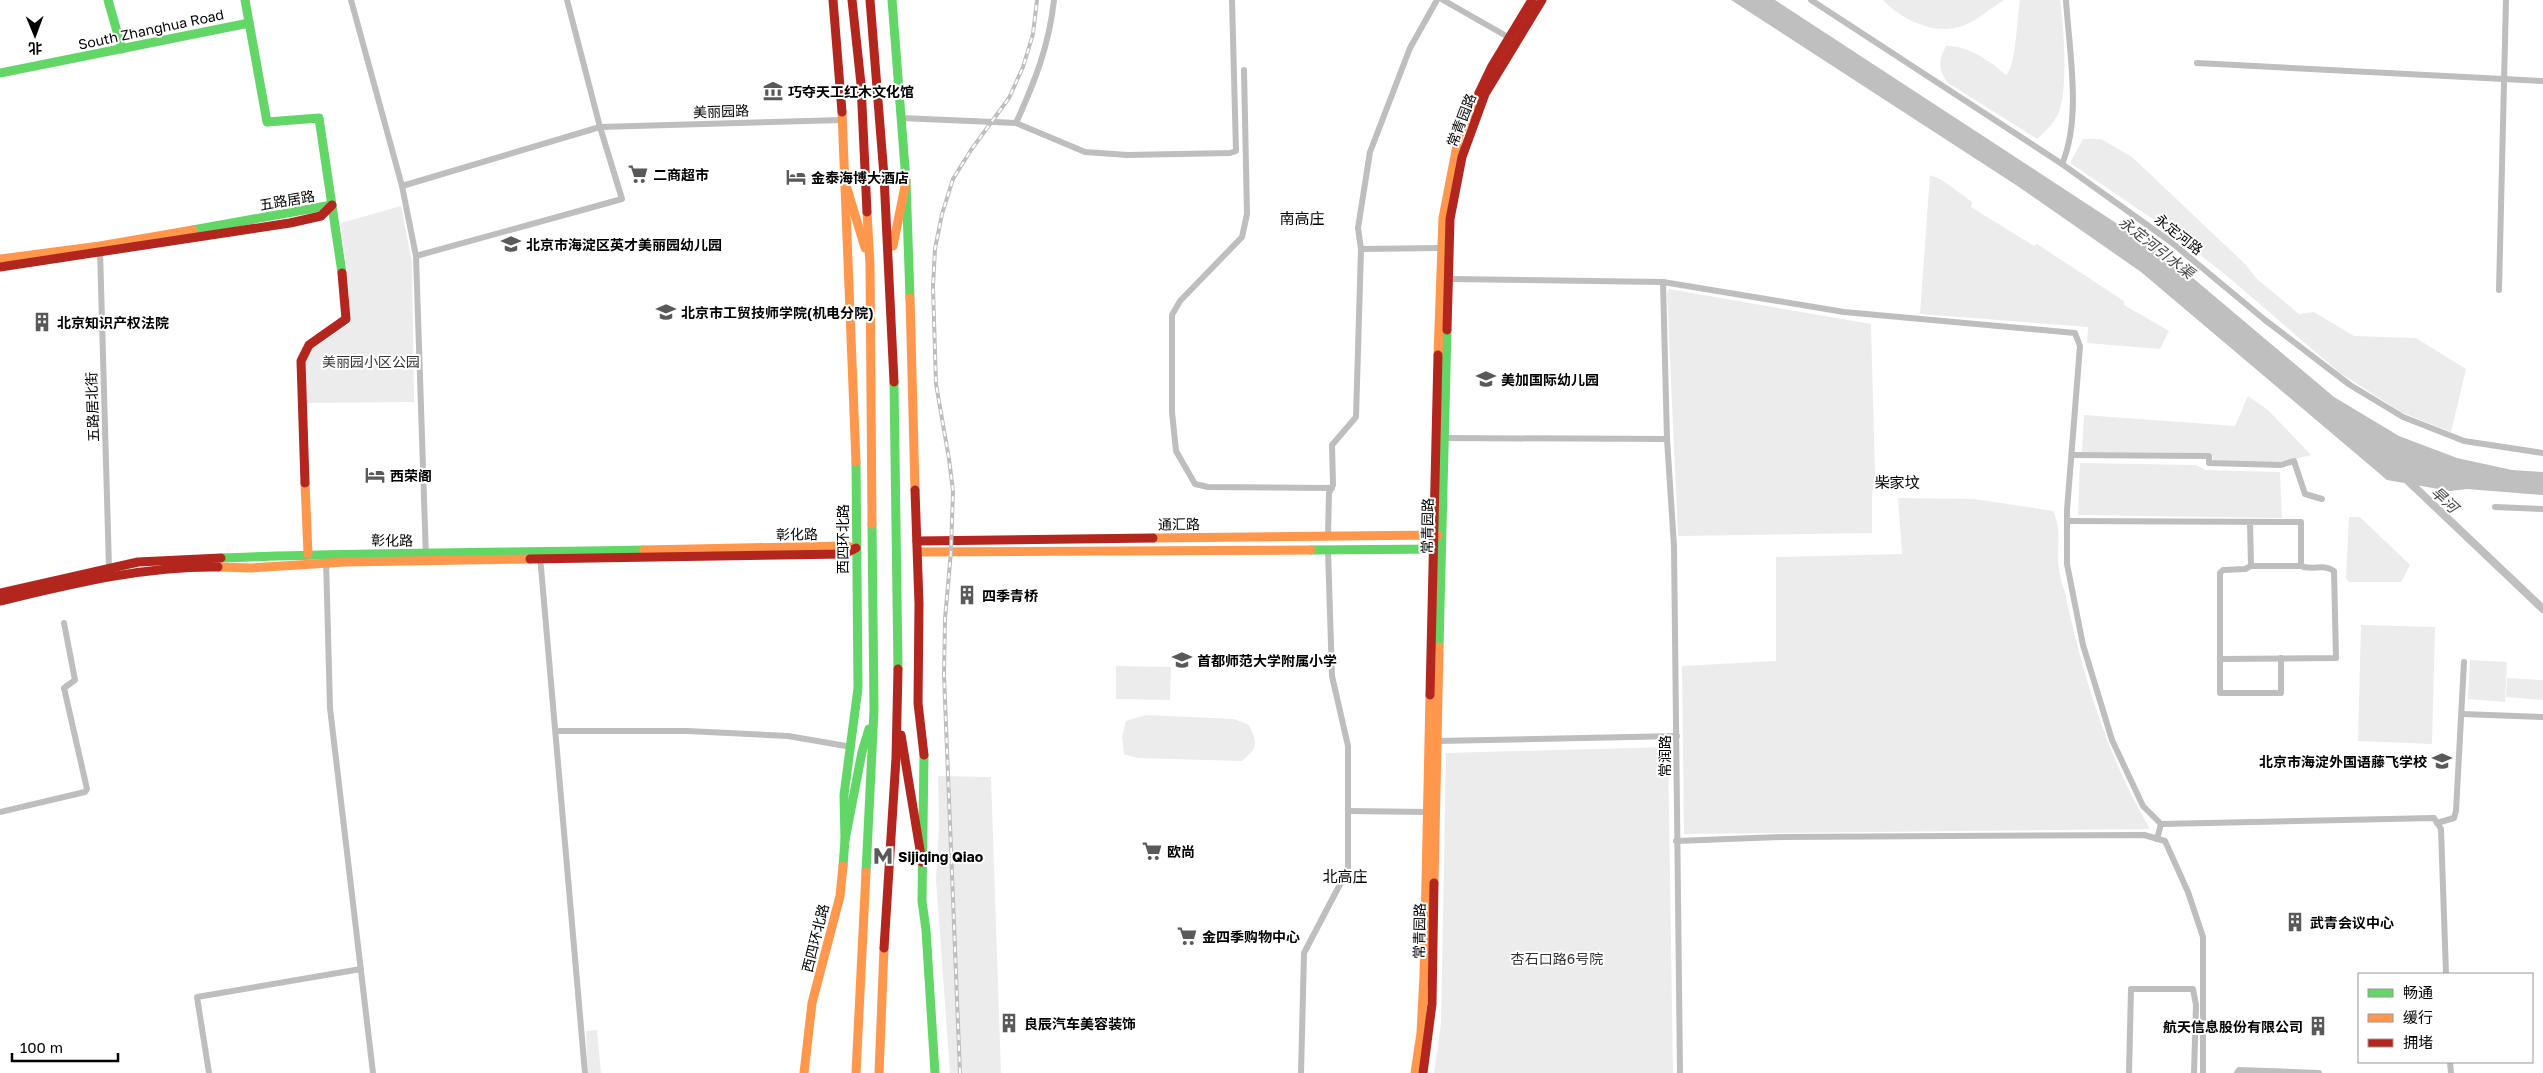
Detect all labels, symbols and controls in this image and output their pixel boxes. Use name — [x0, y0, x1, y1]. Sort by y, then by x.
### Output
street label: South Zhanghua Road — [77, 5, 225, 53]
north arrow — [10, 10, 60, 60]
text: 北 — [28, 40, 42, 57]
museum icon: 巧夺天工红木文化馆 — [762, 80, 784, 102]
place label: 巧夺天工红木文化馆 — [788, 83, 914, 100]
street label: 常青园路 — [1443, 91, 1479, 149]
street label: 美丽园路 — [693, 102, 749, 120]
supermarket icon: 二商超市 — [627, 163, 649, 185]
place label: 二商超市 — [653, 166, 709, 183]
hotel icon: 金泰海博大酒店 — [785, 166, 807, 188]
place label: 金泰海博大酒店 — [811, 169, 909, 186]
street label: 五路居路 — [258, 187, 316, 213]
district label: 南高庄 — [1279, 209, 1325, 227]
street label: 永定河路 — [2152, 210, 2206, 258]
water label: 永定河引水渠 — [2116, 212, 2200, 283]
school or university icon: 北京市海淀区英才美丽园幼儿园 — [500, 233, 522, 255]
place label: 北京市海淀区英才美丽园幼儿园 — [526, 236, 722, 253]
school or university icon: 北京市工贸技师学院(机电分院) — [655, 301, 677, 323]
place label: 北京市工贸技师学院(机电分院) — [681, 304, 874, 321]
building icon: 北京知识产权法院 — [31, 311, 53, 333]
place label: 北京知识产权法院 — [57, 314, 169, 331]
park label: 美丽园小区公园 — [322, 353, 420, 370]
school or university icon: 美加国际幼儿园 — [1475, 368, 1497, 390]
place label: 美加国际幼儿园 — [1501, 371, 1599, 388]
street label: 五路居北街 — [82, 372, 102, 442]
hotel icon: 西荣阁 — [364, 464, 386, 486]
place label: 西荣阁 — [390, 467, 432, 484]
district label: 柴家坟 — [1874, 473, 1920, 491]
water label: 旱河 — [2428, 482, 2464, 518]
street label: 常青园路 — [1418, 498, 1436, 554]
street label: 西四环北路 — [834, 504, 851, 574]
street label: 通汇路 — [1158, 515, 1200, 533]
street label: 彰化路 — [776, 525, 818, 543]
street label: 彰化路 — [371, 531, 413, 549]
building icon: 四季青桥 — [956, 584, 978, 606]
place label: 四季青桥 — [982, 587, 1038, 604]
school or university icon: 首都师范大学附属小学 — [1171, 649, 1193, 671]
place label: 首都师范大学附属小学 — [1197, 652, 1337, 669]
street label: 常润路 — [1656, 735, 1673, 777]
school or university icon: 北京市海淀外国语藤飞学校 — [2431, 750, 2453, 772]
place label: 北京市海淀外国语藤飞学校 — [2259, 753, 2427, 770]
supermarket icon: 欧尚 — [1141, 840, 1163, 862]
place label: 欧尚 — [1167, 843, 1195, 860]
metro station icon: Sijiqing Qiao — [872, 845, 894, 867]
place label: Sijiqing Qiao — [898, 848, 983, 865]
district label: 北高庄 — [1322, 867, 1368, 885]
street label: 西四环北路 — [798, 902, 832, 974]
street label: 常青园路 — [1410, 903, 1428, 959]
building icon: 武青会议中心 — [2284, 911, 2306, 933]
place label: 武青会议中心 — [2310, 914, 2394, 931]
supermarket icon: 金四季购物中心 — [1176, 925, 1198, 947]
place label: 金四季购物中心 — [1202, 928, 1300, 945]
park label: 杏石口路6号院 — [1511, 950, 1603, 967]
legend — [2358, 973, 2533, 1063]
text: 畅通 — [2403, 983, 2433, 1001]
text: 缓行 — [2403, 1008, 2433, 1026]
building icon: 良辰汽车美容装饰 — [998, 1012, 1020, 1034]
place label: 良辰汽车美容装饰 — [1024, 1015, 1136, 1032]
building icon: 航天信息股份有限公司 — [2307, 1015, 2329, 1037]
place label: 航天信息股份有限公司 — [2163, 1018, 2303, 1035]
scale bar — [12, 1030, 119, 1062]
text: 拥堵 — [2403, 1033, 2433, 1051]
text: 100 m — [20, 1038, 63, 1056]

